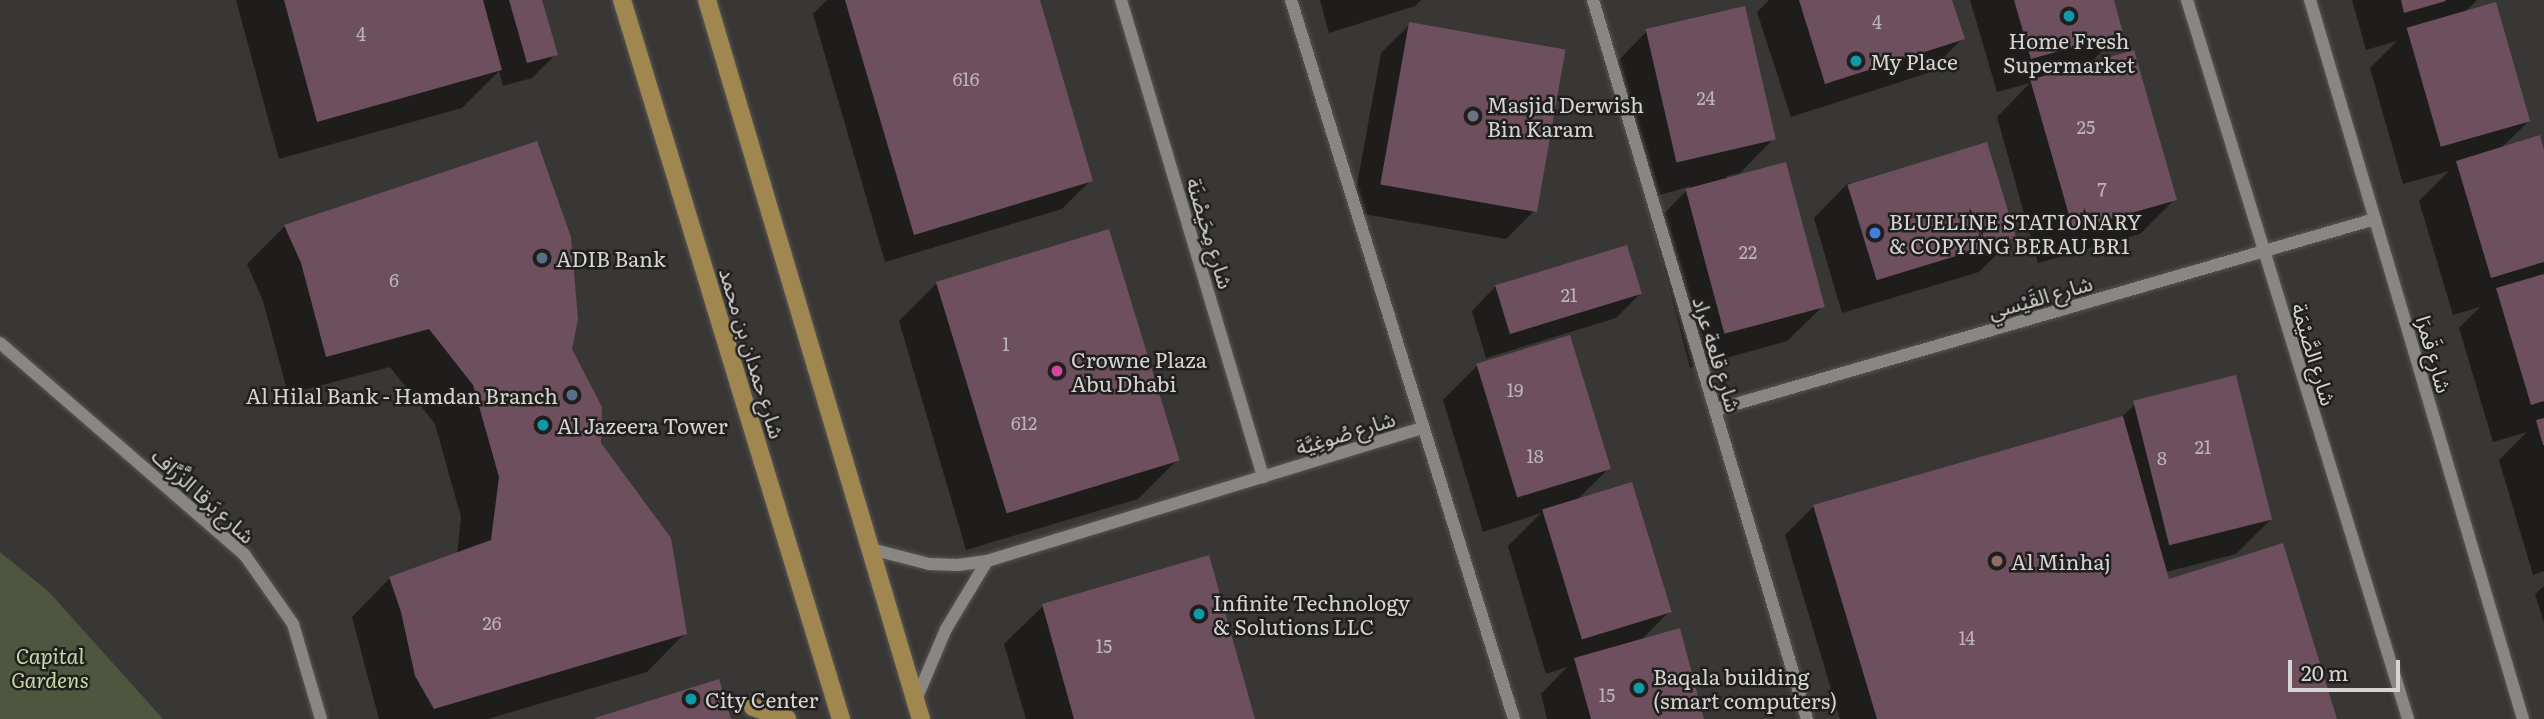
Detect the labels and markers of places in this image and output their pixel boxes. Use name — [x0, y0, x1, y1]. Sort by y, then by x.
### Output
marker: Home Fresh Supermarket — [2061, 8, 2077, 24]
place label: Home Fresh Supermarket — [2003, 27, 2135, 77]
place label: My Place — [1870, 48, 1958, 74]
marker: My Place — [1848, 53, 1864, 69]
place label: Masjid Derwish Bin Karam — [1487, 91, 1644, 141]
marker: Masjid Derwish Bin Karam — [1465, 108, 1481, 124]
place label: BLUELINE STATIONARY & COPYING BERAU BR1 — [1889, 208, 2142, 258]
marker: BLUELINE STATIONARY & COPYING BERAU BR1 — [1867, 225, 1883, 241]
place label: ADIB Bank — [556, 245, 666, 271]
marker: ADIB Bank — [534, 250, 550, 266]
place label: Crowne Plaza Abu Dhabi — [1071, 346, 1207, 396]
marker: Crowne Plaza Abu Dhabi — [1049, 363, 1065, 379]
place label: Al Hilal Bank - Hamdan Branch — [246, 382, 558, 408]
marker: Al Hilal Bank - Hamdan Branch — [564, 387, 580, 403]
place label: Al Jazeera Tower — [557, 412, 728, 438]
marker: Al Jazeera Tower — [535, 417, 551, 433]
place label: Al Minhaj — [2011, 548, 2111, 574]
marker: Al Minhaj — [1989, 553, 2005, 569]
place label: Infinite Technology & Solutions LLC — [1213, 589, 1410, 639]
marker: Infinite Technology & Solutions LLC — [1191, 606, 1207, 622]
place label: Baqala building (smart computers) — [1653, 663, 1837, 713]
marker: Baqala building (smart computers) — [1631, 680, 1647, 696]
place label: City Center — [705, 686, 818, 712]
marker: City Center — [683, 691, 699, 707]

